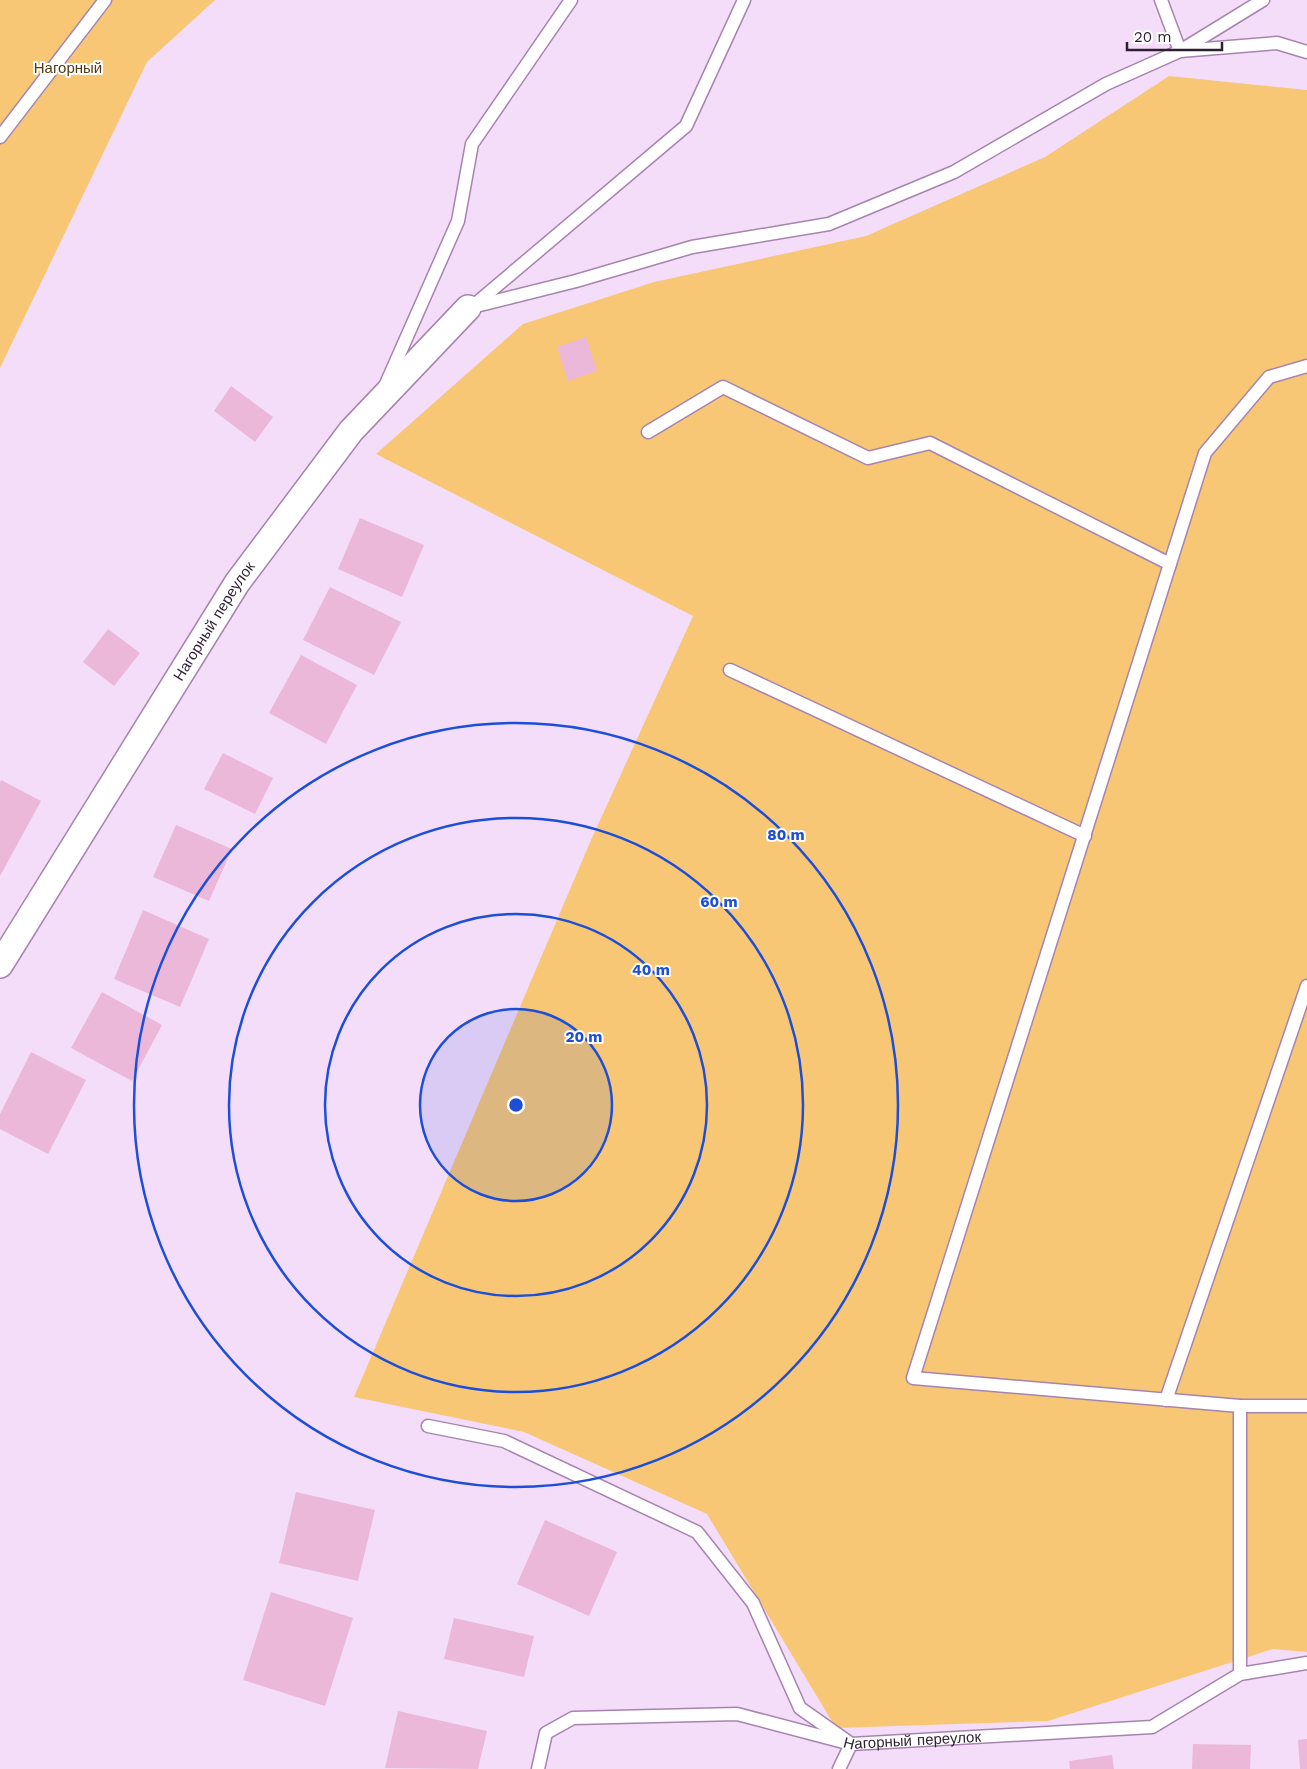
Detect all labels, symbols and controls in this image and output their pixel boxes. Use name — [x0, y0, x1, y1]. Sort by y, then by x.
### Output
scale bar — [1127, 20, 1222, 52]
text: 20 m — [1134, 28, 1172, 46]
park label: Нагорный — [34, 59, 102, 77]
street label: Нагорный переулок — [170, 558, 259, 684]
text: 80 m — [767, 826, 805, 844]
text: 60 m — [700, 893, 738, 911]
text: 40 m — [632, 961, 670, 979]
text: 20 m — [565, 1028, 603, 1046]
centre of rings — [507, 1096, 525, 1114]
street label: Нагорный переулок — [841, 1728, 982, 1754]

